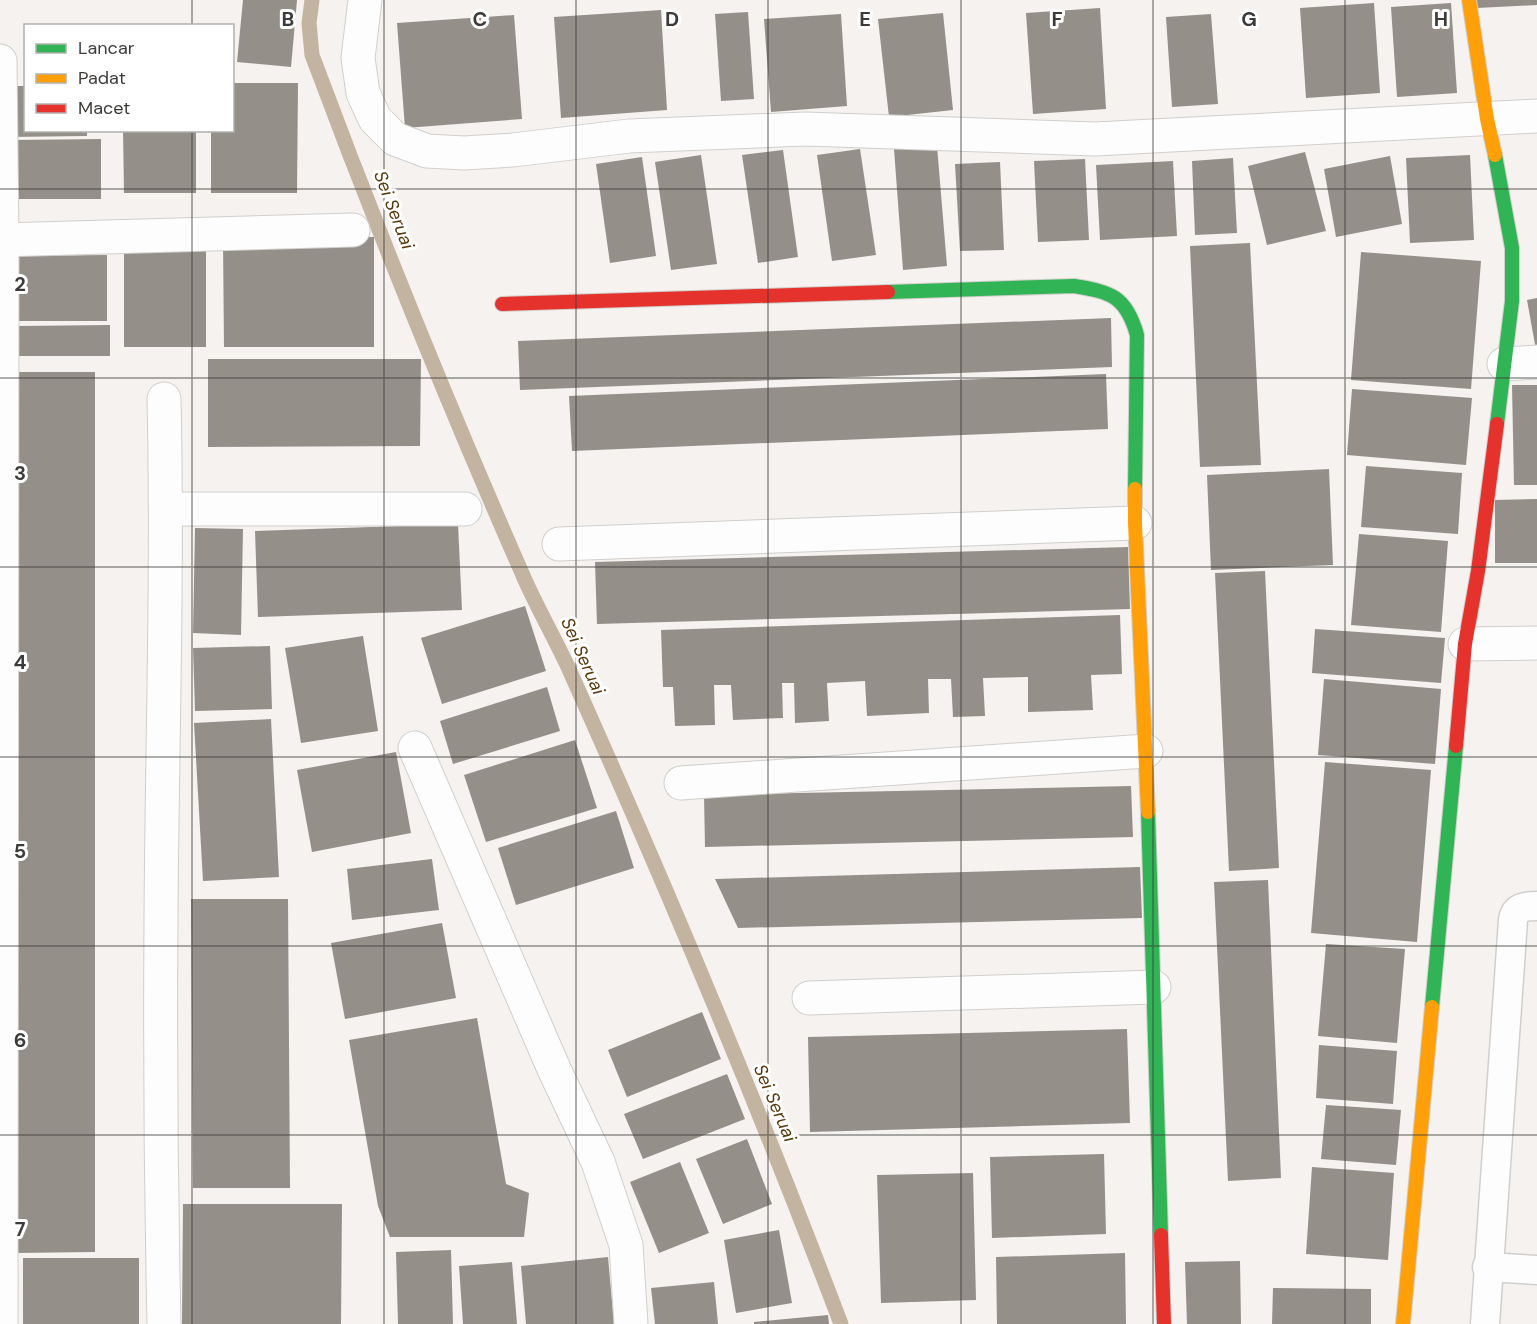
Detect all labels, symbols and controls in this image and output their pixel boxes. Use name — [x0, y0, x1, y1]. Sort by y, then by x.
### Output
text: B — [282, 6, 294, 32]
text: C — [473, 6, 487, 32]
text: D — [665, 6, 679, 32]
text: E — [859, 6, 871, 32]
text: F — [1051, 6, 1063, 32]
text: G — [1241, 6, 1257, 32]
text: H — [1434, 6, 1448, 32]
legend — [24, 24, 234, 132]
text: Lancar — [78, 36, 135, 60]
text: Padat — [78, 66, 126, 90]
text: Macet — [78, 96, 130, 120]
water label: Sei Seruai — [368, 167, 420, 253]
text: 2 — [14, 271, 26, 297]
text: 3 — [14, 460, 26, 486]
water label: Sei Seruai — [555, 614, 611, 699]
text: 4 — [14, 649, 27, 675]
text: 5 — [14, 838, 26, 864]
text: 6 — [14, 1027, 26, 1053]
water label: Sei Seruai — [748, 1060, 802, 1146]
text: 7 — [15, 1216, 26, 1242]

